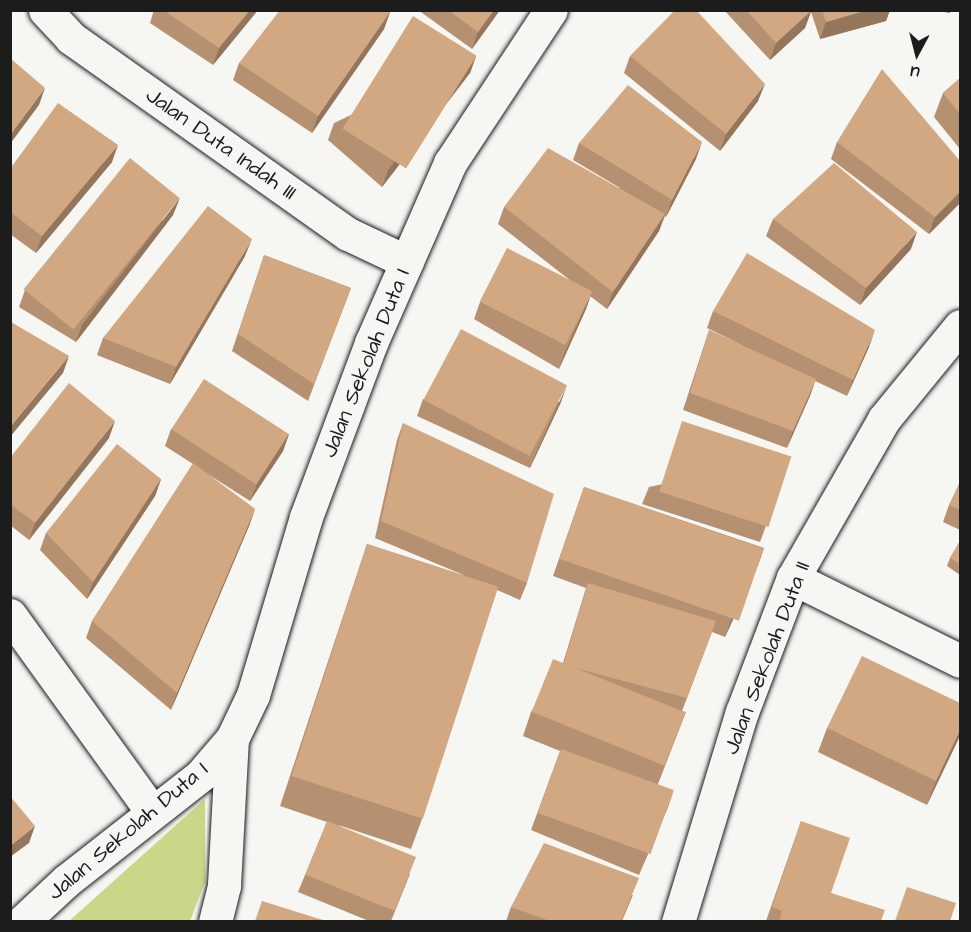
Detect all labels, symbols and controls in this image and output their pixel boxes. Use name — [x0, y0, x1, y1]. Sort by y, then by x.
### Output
north arrow — [887, 24, 947, 84]
text: U — [909, 60, 921, 83]
street label: Jalan Duta Indah III — [140, 82, 302, 206]
street label: Jalan Sekolah Duta I — [316, 265, 416, 461]
street label: Jalan Sekolah Duta II — [718, 558, 816, 758]
street label: Jalan Sekolah Duta I — [42, 756, 214, 906]

